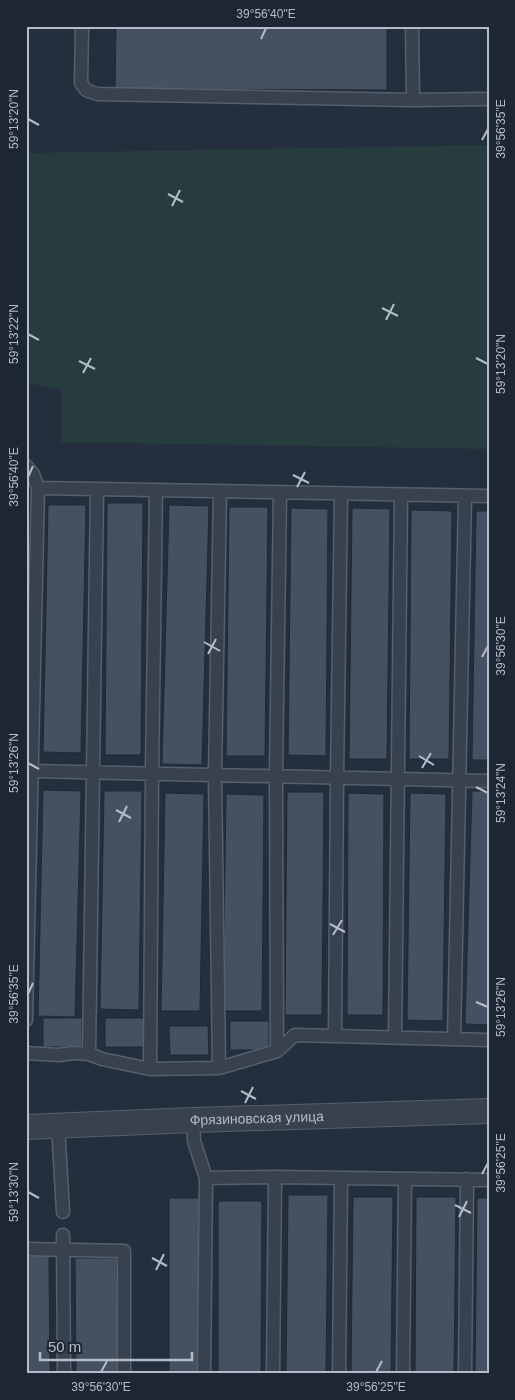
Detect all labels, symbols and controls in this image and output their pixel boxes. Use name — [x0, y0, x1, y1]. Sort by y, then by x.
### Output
text: 39°56'40"E — [236, 7, 296, 21]
text: 59°13'20"N — [7, 89, 21, 149]
text: 39°56'35"E — [494, 99, 508, 159]
text: 59°13'22"N — [7, 304, 21, 364]
text: 59°13'20"N — [494, 334, 508, 394]
text: 39°56'40"E — [7, 447, 21, 507]
text: 39°56'30"E — [494, 616, 508, 676]
text: 59°13'26"N — [7, 733, 21, 793]
text: 59°13'24"N — [494, 763, 508, 823]
text: 39°56'35"E — [7, 964, 21, 1024]
text: 59°13'26"N — [494, 977, 508, 1037]
street label: Фрязиновская улица — [190, 1108, 324, 1128]
text: 39°56'25"E — [494, 1133, 508, 1193]
text: 59°13'30"N — [7, 1162, 21, 1222]
scale bar — [40, 1330, 192, 1362]
text: 50 m — [48, 1338, 81, 1355]
text: 39°56'30"E — [71, 1380, 131, 1394]
text: 39°56'25"E — [346, 1380, 406, 1394]

